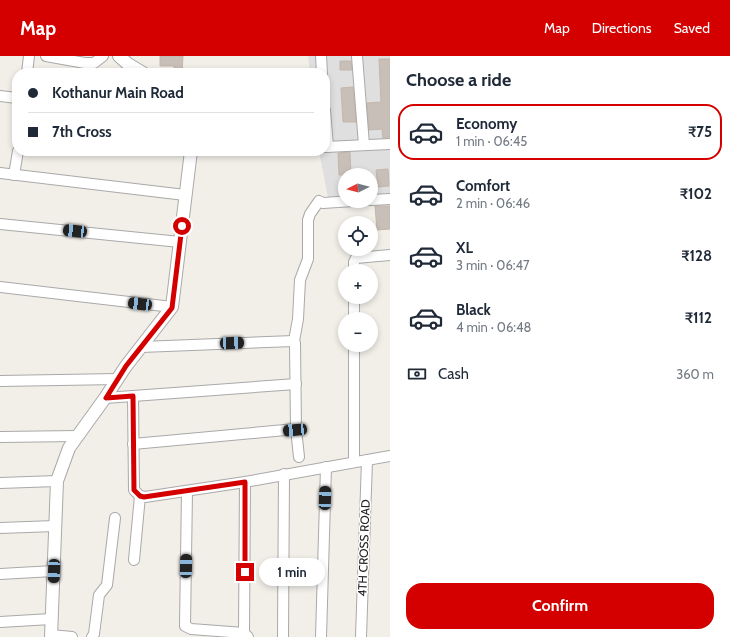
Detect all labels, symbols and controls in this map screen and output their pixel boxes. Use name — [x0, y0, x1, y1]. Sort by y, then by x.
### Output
text: Map — [20, 17, 56, 40]
text: Map — [544, 19, 570, 37]
text: Directions — [592, 19, 652, 37]
text: Saved — [674, 19, 710, 37]
text: Choose a ride — [406, 69, 511, 91]
text: Kothanur Main Road — [52, 84, 184, 102]
icon: car — [408, 114, 444, 150]
text: Economy — [456, 115, 517, 133]
text: 7th Cross — [52, 123, 112, 141]
text: ₹75 — [688, 123, 712, 141]
text: 1 min · 06:45 — [456, 133, 527, 149]
north arrow — [338, 168, 378, 208]
map controls — [338, 168, 378, 352]
icon: car — [408, 176, 444, 212]
text: Comfort — [456, 177, 510, 195]
text: ₹102 — [680, 185, 712, 203]
text: 2 min · 06:46 — [456, 195, 530, 211]
button: locate — [338, 216, 378, 256]
route start — [173, 217, 191, 235]
car — [62, 224, 88, 238]
icon: car — [408, 238, 444, 274]
text: XL — [456, 239, 473, 257]
text: ₹128 — [681, 247, 712, 265]
text: 3 min · 06:47 — [456, 257, 530, 273]
button: + — [338, 264, 378, 304]
car — [127, 297, 153, 311]
icon: car — [408, 300, 444, 336]
text: Black — [456, 301, 491, 319]
text: ₹112 — [685, 309, 712, 327]
button: − — [338, 312, 378, 352]
text: 4 min · 06:48 — [456, 319, 531, 335]
car — [220, 337, 244, 349]
icon: cash — [406, 363, 428, 385]
text: Cash — [438, 365, 469, 383]
text: 360 m — [676, 366, 714, 382]
car — [283, 423, 307, 437]
car — [319, 486, 331, 510]
street label: 4TH CROSS ROAD — [354, 499, 373, 597]
car — [180, 554, 192, 578]
callout: 1 min — [259, 558, 325, 586]
car — [48, 559, 60, 583]
route end — [236, 563, 254, 581]
text: 1 min — [277, 564, 307, 580]
button: Confirm — [406, 583, 714, 629]

